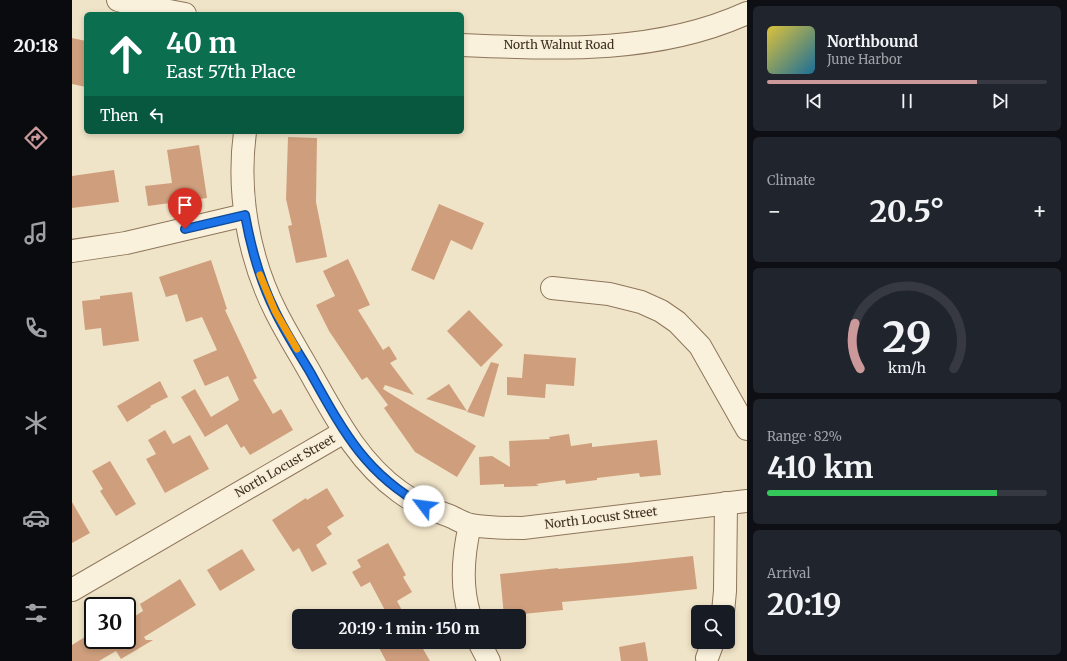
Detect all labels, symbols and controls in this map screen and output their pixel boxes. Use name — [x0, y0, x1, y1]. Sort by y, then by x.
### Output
text: 40 m — [166, 25, 237, 61]
icon: ahead — [100, 28, 152, 80]
text: Northbound — [827, 32, 918, 51]
text: 20:18 — [13, 34, 59, 57]
street label: North Walnut Road — [504, 37, 614, 52]
text: June Harbor — [827, 51, 902, 68]
text: East 57th Place — [166, 60, 296, 83]
icon: previous — [803, 90, 825, 112]
icon: pause — [896, 90, 918, 112]
icon: next — [989, 90, 1011, 112]
icon: left — [146, 104, 168, 126]
text: Then — [100, 106, 138, 125]
icon: directions — [22, 124, 50, 152]
text: Climate — [767, 172, 815, 189]
pin — [168, 188, 202, 229]
text: 20.5° — [870, 192, 944, 230]
icon: arrive — [174, 194, 196, 216]
text: − — [767, 197, 782, 225]
text: + — [1032, 197, 1047, 225]
icon: music — [22, 219, 50, 247]
text: 29 — [882, 310, 932, 362]
icon: phone — [22, 314, 50, 342]
text: km/h — [888, 358, 926, 376]
icon: climate — [22, 409, 50, 437]
text: Range · 82% — [767, 428, 842, 445]
street label: North Locust Street — [232, 431, 338, 500]
text: 410 km — [767, 448, 873, 486]
position arrow — [403, 485, 445, 527]
street label: North Locust Street — [544, 503, 658, 532]
icon: car — [22, 504, 50, 532]
text: Arrival — [767, 565, 810, 582]
text: 20:19 — [767, 585, 841, 623]
speed limit sign: 30 — [84, 597, 136, 649]
icon: filters — [22, 599, 50, 627]
map controls — [691, 605, 735, 649]
button: search — [691, 605, 735, 649]
text: 20:19 · 1 min · 150 m — [338, 619, 480, 638]

